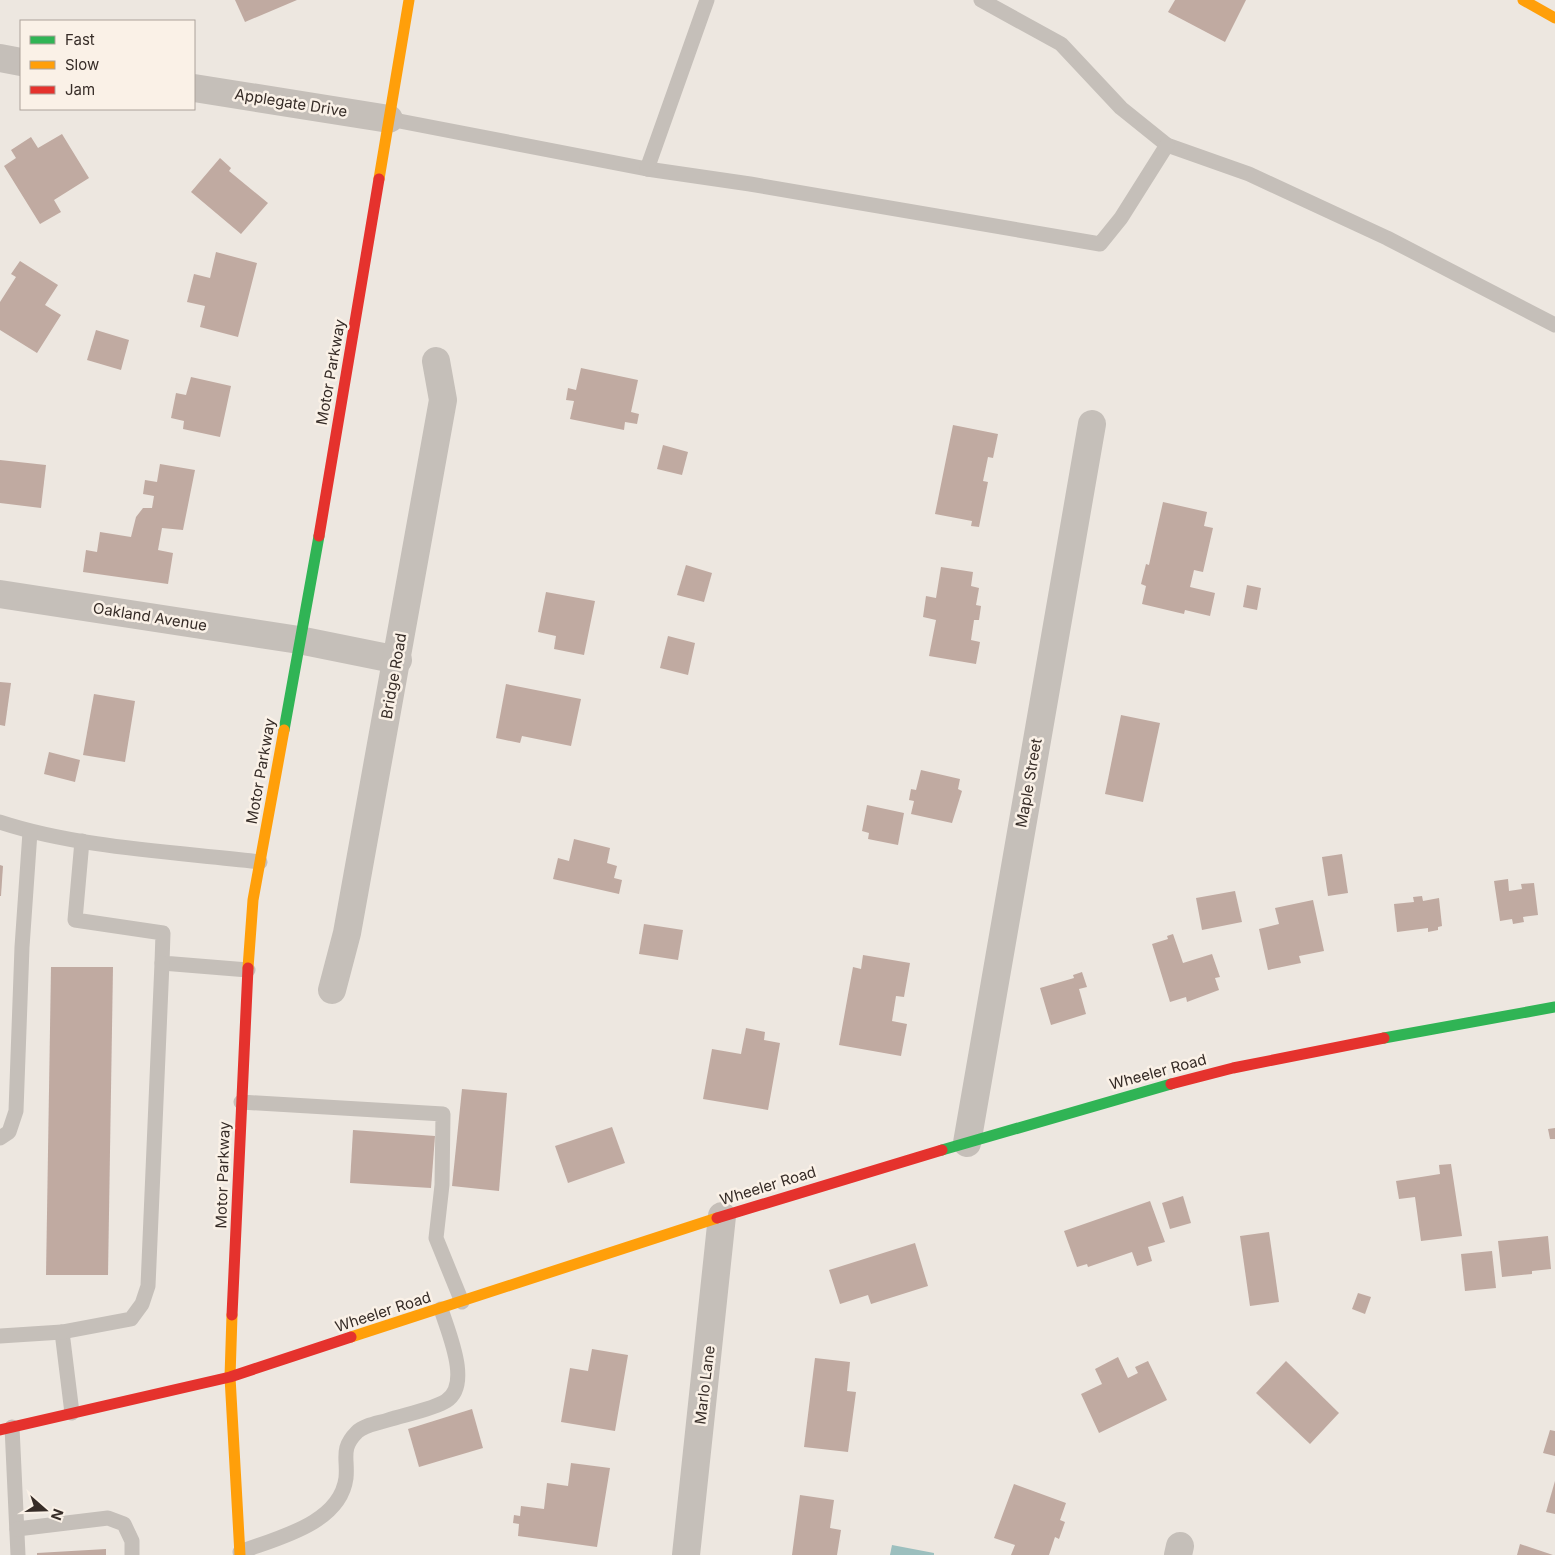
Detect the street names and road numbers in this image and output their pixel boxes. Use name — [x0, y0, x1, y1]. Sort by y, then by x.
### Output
street label: Applegate Drive — [233, 84, 349, 121]
street label: Motor Parkway — [312, 317, 349, 426]
street label: Oakland Avenue — [92, 598, 208, 635]
street label: Bridge Road — [377, 631, 410, 720]
street label: Motor Parkway — [242, 716, 279, 825]
street label: Maple Street — [1011, 737, 1046, 829]
street label: Wheeler Road — [1107, 1049, 1208, 1094]
street label: Motor Parkway — [211, 1121, 234, 1229]
street label: Wheeler Road — [717, 1162, 818, 1209]
street label: Wheeler Road — [333, 1287, 433, 1336]
street label: Marlo Lane — [690, 1344, 719, 1425]

